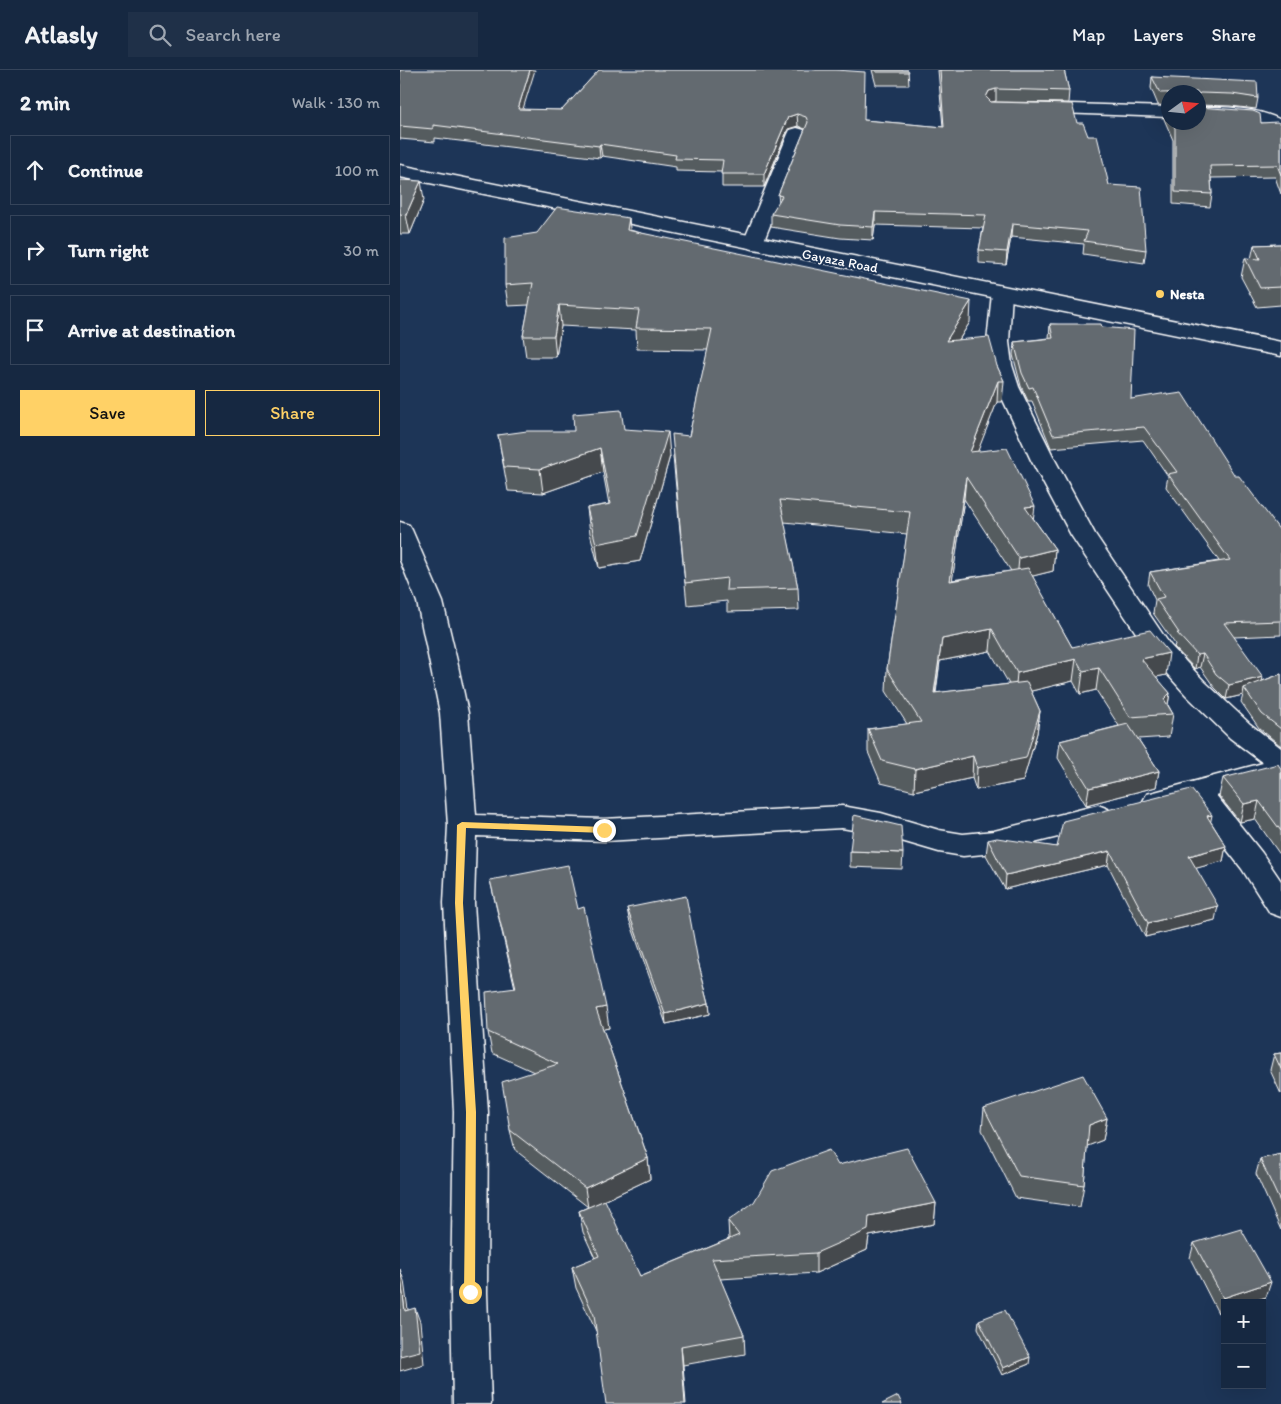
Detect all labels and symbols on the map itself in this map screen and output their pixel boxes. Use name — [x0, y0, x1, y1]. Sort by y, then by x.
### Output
north arrow — [1161, 85, 1206, 130]
street label: Gayaza Road — [801, 245, 880, 277]
place label: Nesta — [1170, 286, 1205, 303]
marker: Nesta — [1154, 288, 1166, 300]
route end — [593, 819, 616, 842]
route start — [459, 1281, 482, 1304]

